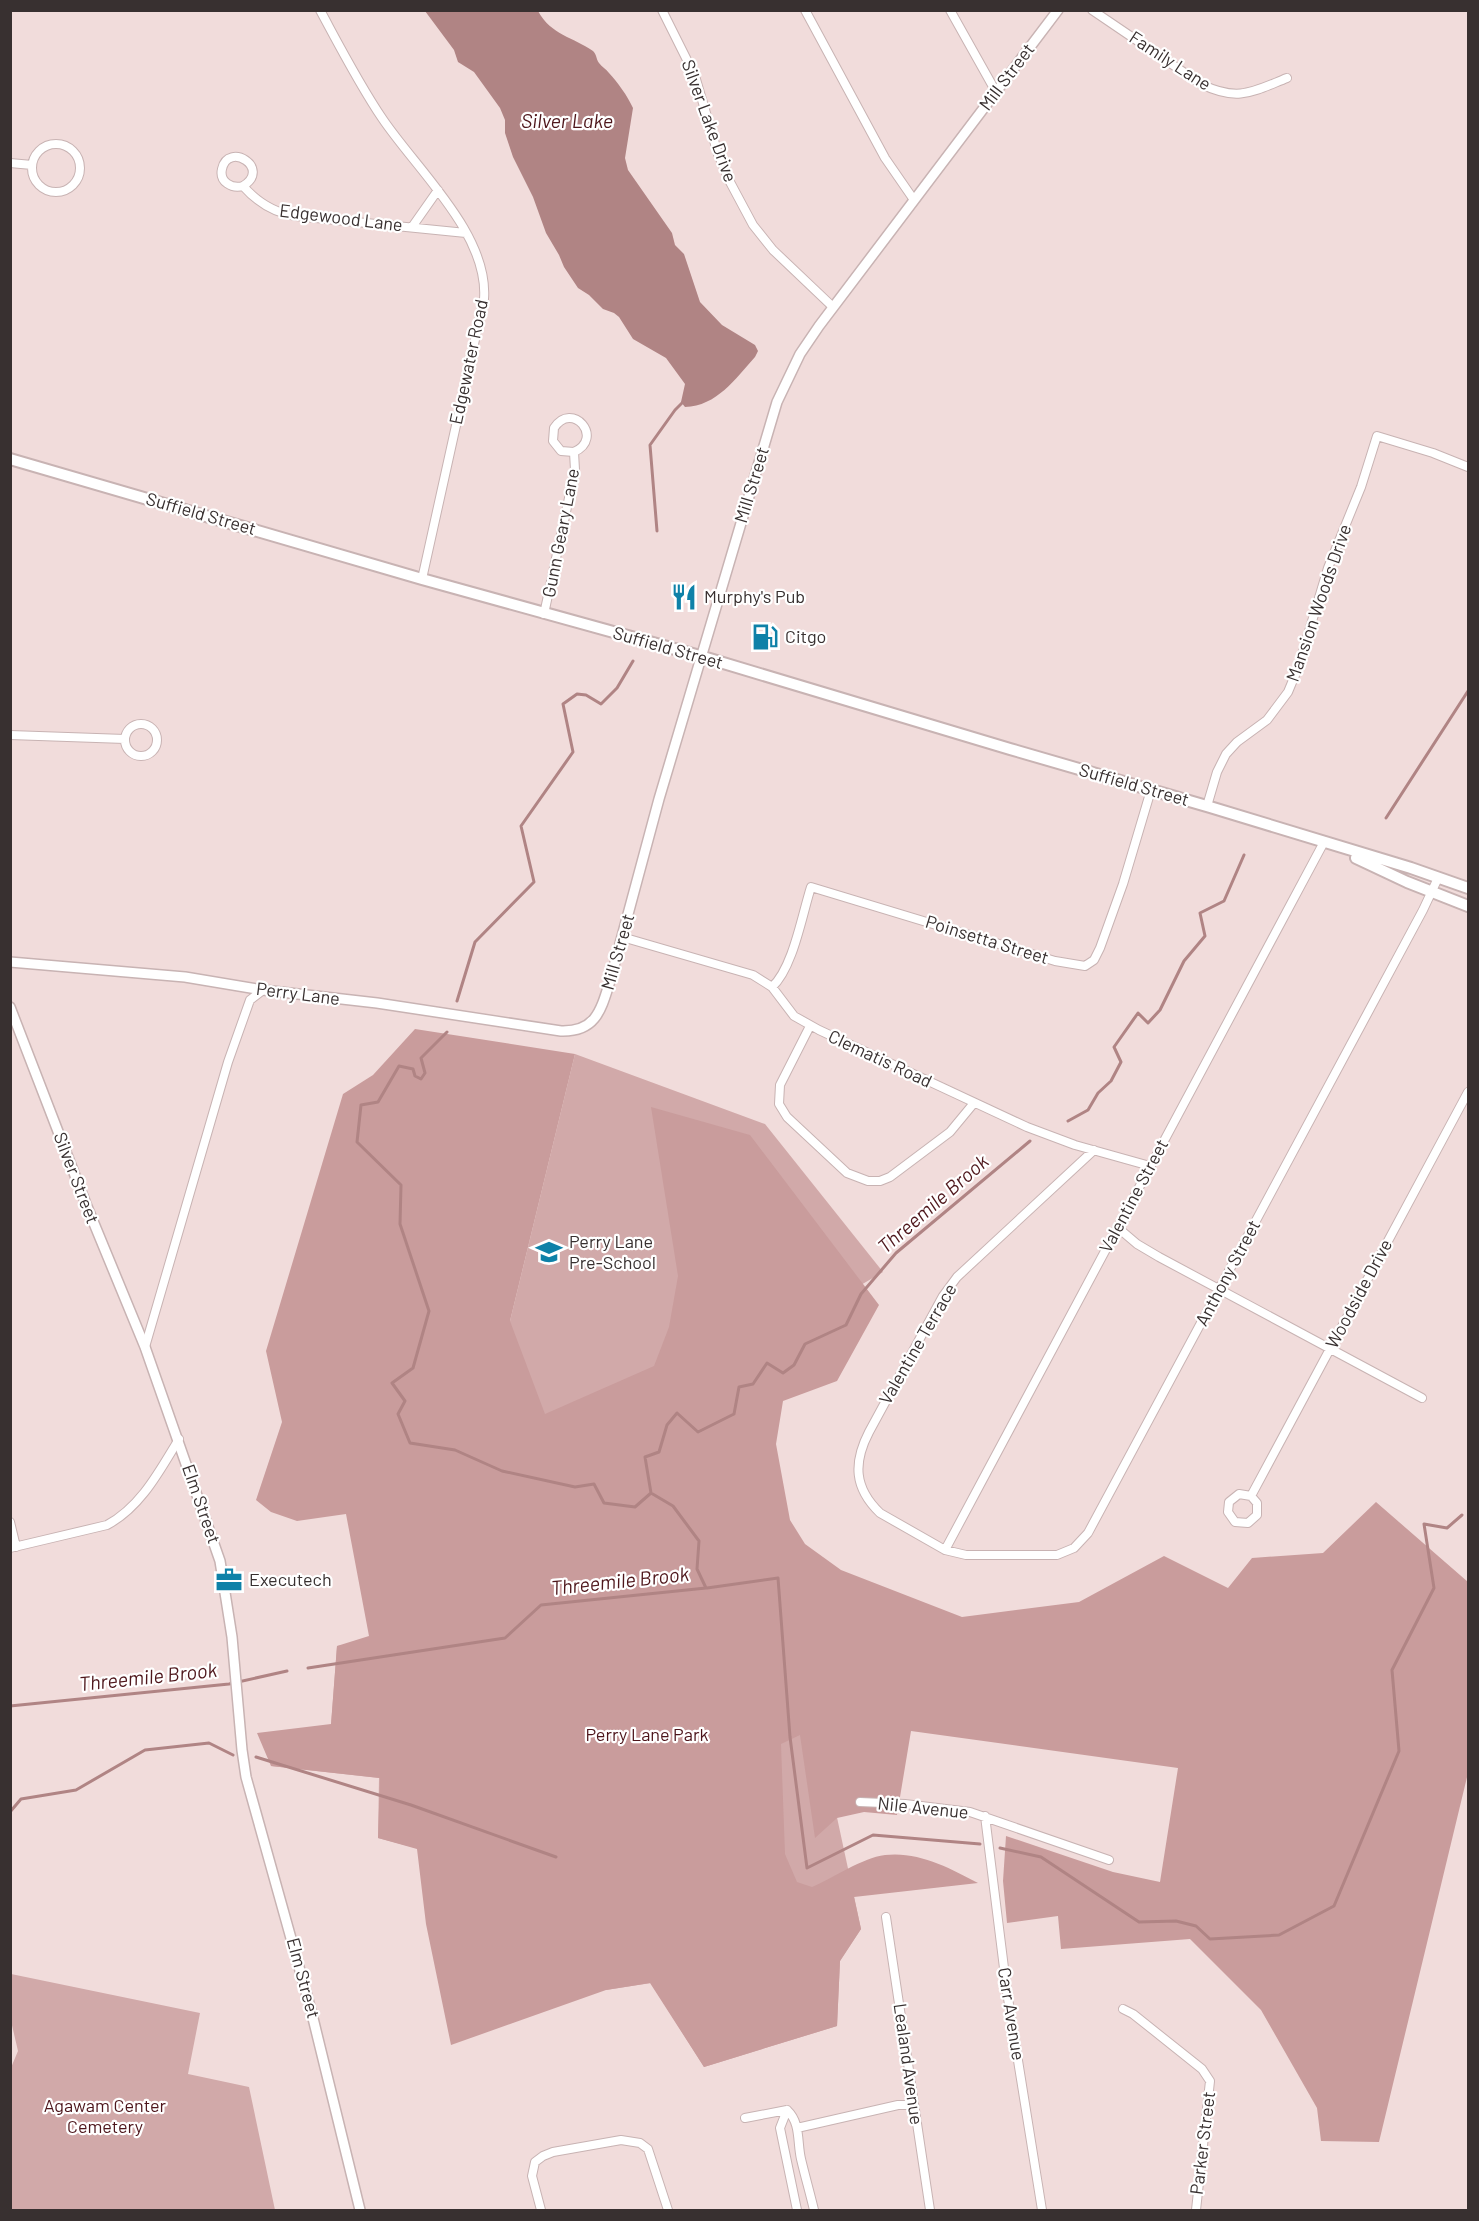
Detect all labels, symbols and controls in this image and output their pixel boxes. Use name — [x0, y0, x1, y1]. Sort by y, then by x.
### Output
street label: Family Lane — [1126, 26, 1216, 95]
street label: Mill Street — [974, 38, 1039, 114]
street label: Silver Lake Drive — [678, 56, 742, 185]
water label: Silver Lake — [521, 108, 613, 132]
street label: Edgewood Lane — [278, 199, 404, 235]
street label: Edgewater Road — [444, 297, 492, 426]
street label: Mill Street — [729, 444, 773, 525]
street label: Gunn Geary Lane — [537, 466, 583, 599]
street label: Suffield Street — [144, 487, 259, 539]
street label: Mansion Woods Drive — [1281, 521, 1355, 684]
restaurant icon: Murphy's Pub — [669, 582, 699, 612]
place label: Murphy's Pub — [704, 585, 805, 607]
street label: Suffield Street — [611, 621, 726, 673]
fuel station icon: Citgo — [750, 622, 780, 652]
place label: Citgo — [785, 625, 826, 647]
street label: Suffield Street — [1077, 758, 1192, 810]
street label: Poinsetta Street — [923, 910, 1052, 968]
street label: Mill Street — [596, 911, 638, 992]
street label: Perry Lane — [255, 977, 341, 1009]
street label: Clematis Road — [825, 1024, 936, 1092]
street label: Silver Street — [49, 1129, 104, 1227]
street label: Valentine Street — [1094, 1135, 1172, 1256]
water label: Threemile Brook — [872, 1148, 993, 1258]
street label: Anthony Street — [1190, 1216, 1264, 1329]
place label: Perry Lane Pre-School — [569, 1230, 656, 1273]
street label: Woodside Drive — [1320, 1235, 1396, 1352]
school or university icon: Perry Lane Pre-School — [534, 1237, 564, 1267]
street label: Valentine Terrace — [874, 1279, 961, 1408]
street label: Elm Street — [178, 1461, 226, 1546]
water label: Threemile Brook — [550, 1561, 690, 1599]
office icon: Executech — [214, 1565, 244, 1595]
place label: Executech — [249, 1568, 332, 1590]
water label: Threemile Brook — [78, 1657, 218, 1695]
park label: Perry Lane Park — [586, 1723, 709, 1745]
street label: Nile Avenue — [877, 1791, 970, 1823]
street label: Elm Street — [283, 1935, 325, 2021]
street label: Carr Avenue — [994, 1966, 1030, 2062]
street label: Lealand Avenue — [890, 2002, 928, 2126]
street label: Parker Street — [1185, 2090, 1219, 2196]
park label: Agawam Center Cemetery — [44, 2094, 167, 2137]

